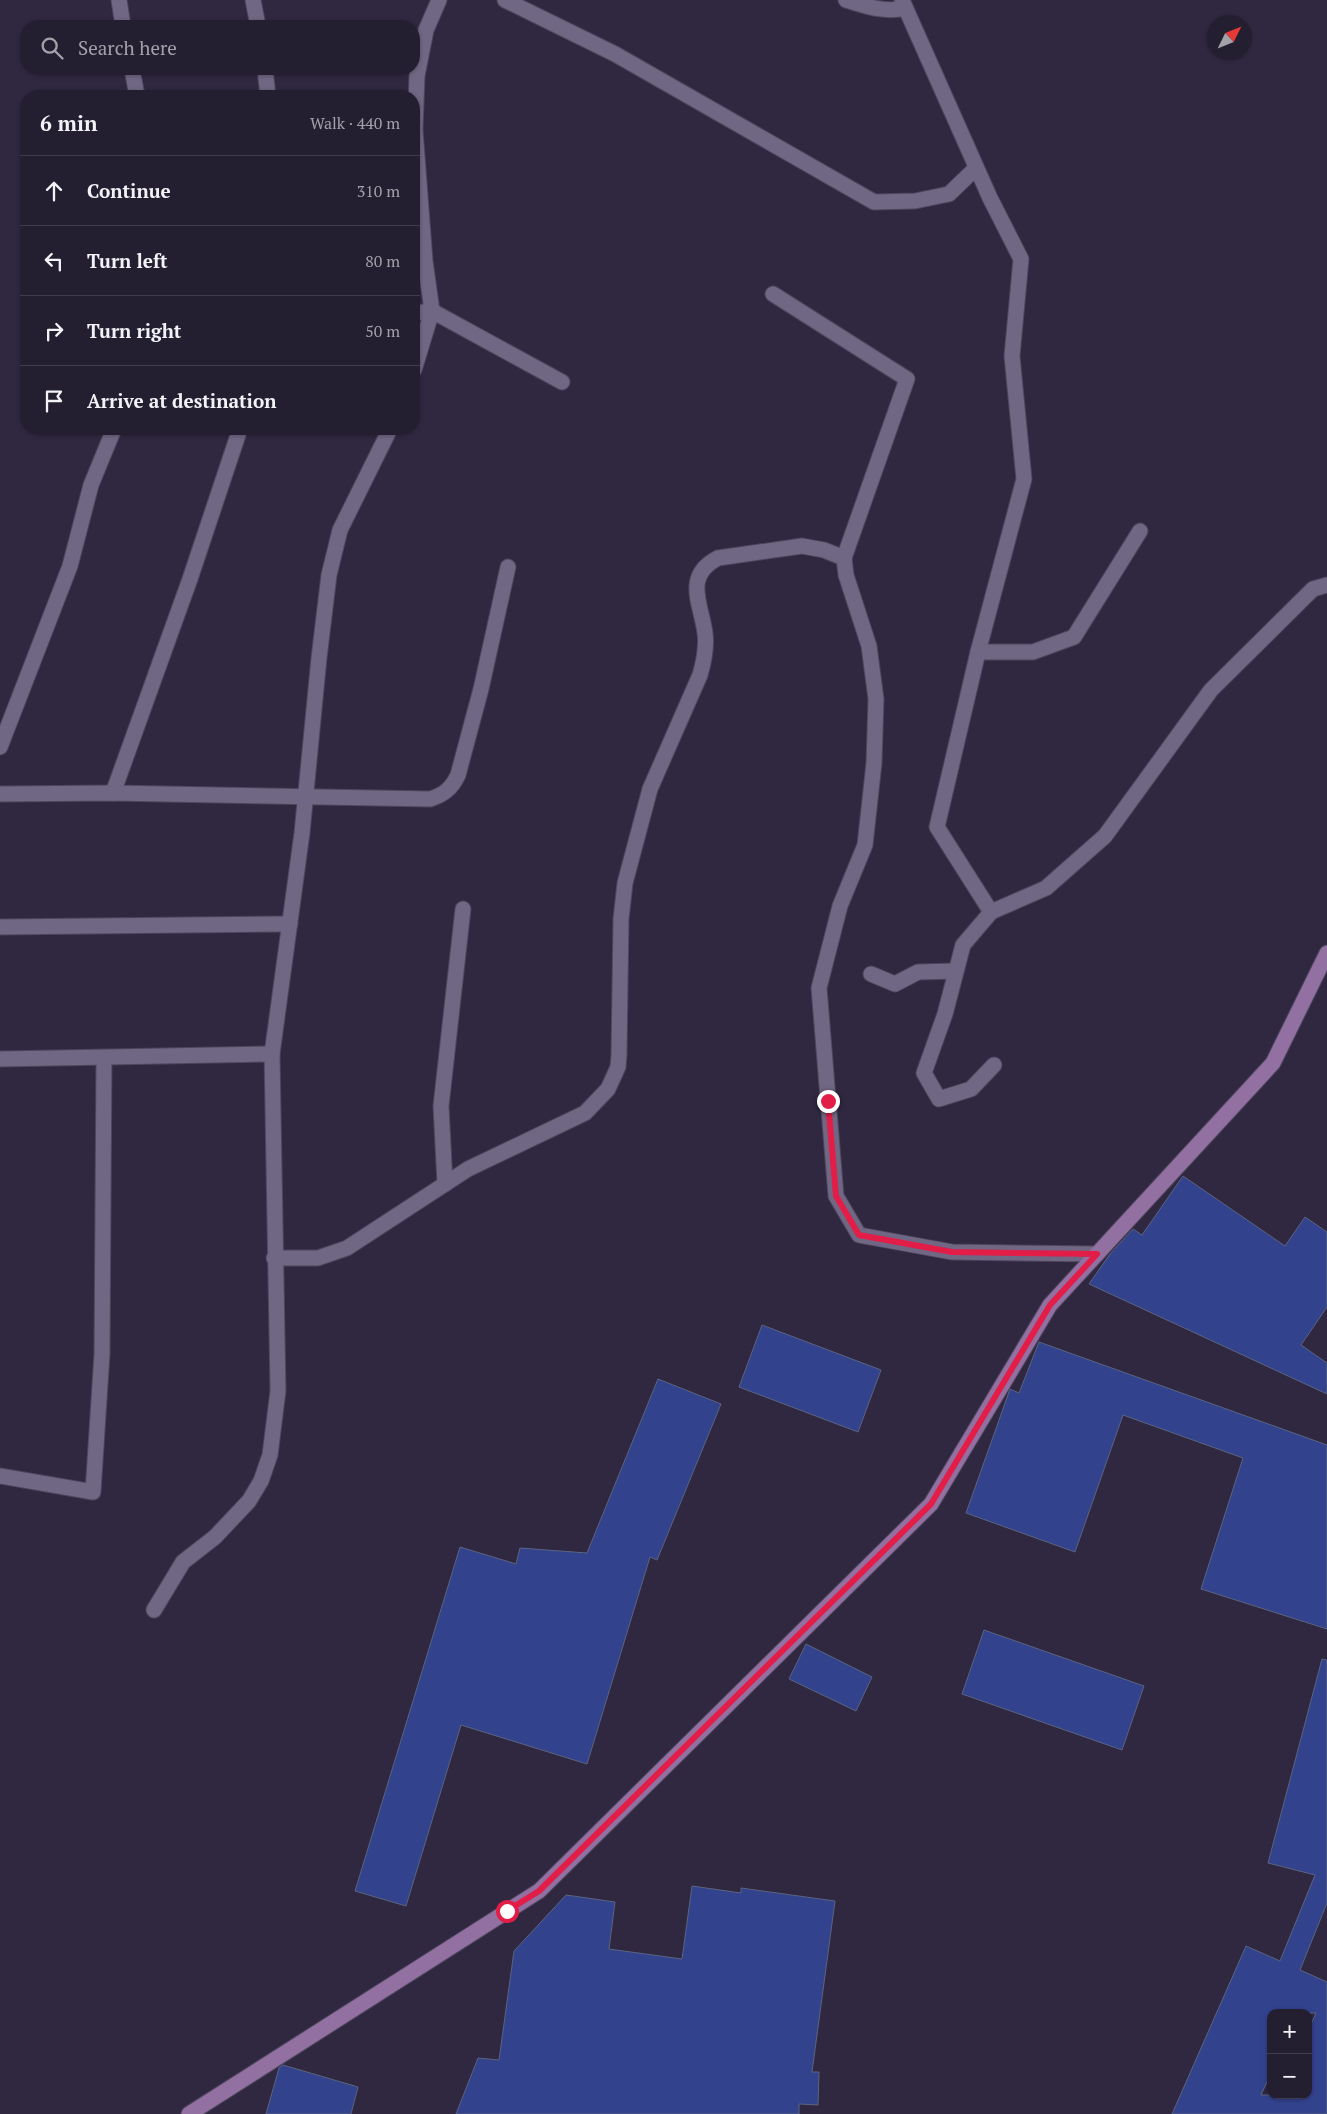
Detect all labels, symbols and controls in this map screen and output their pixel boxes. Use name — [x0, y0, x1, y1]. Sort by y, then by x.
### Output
north arrow — [1207, 15, 1252, 60]
search box — [20, 20, 420, 75]
icon: search — [38, 34, 66, 62]
text: Search here — [78, 35, 177, 60]
text: 6 min — [40, 109, 97, 137]
text: Walk · 440 m — [310, 112, 400, 134]
icon: ahead — [40, 177, 68, 205]
text: Continue — [87, 178, 171, 203]
text: 310 m — [357, 180, 400, 202]
icon: left — [40, 247, 68, 275]
text: Turn left — [87, 248, 168, 273]
text: 80 m — [365, 250, 400, 272]
icon: right — [40, 317, 68, 345]
text: Turn right — [87, 318, 181, 343]
text: 50 m — [365, 320, 400, 342]
icon: arrive — [40, 387, 68, 415]
text: Arrive at destination — [87, 388, 276, 413]
route end — [817, 1090, 840, 1113]
route start — [496, 1900, 519, 1923]
map controls — [1267, 2009, 1312, 2099]
button: + — [1267, 2009, 1312, 2054]
button: − — [1267, 2054, 1312, 2099]

